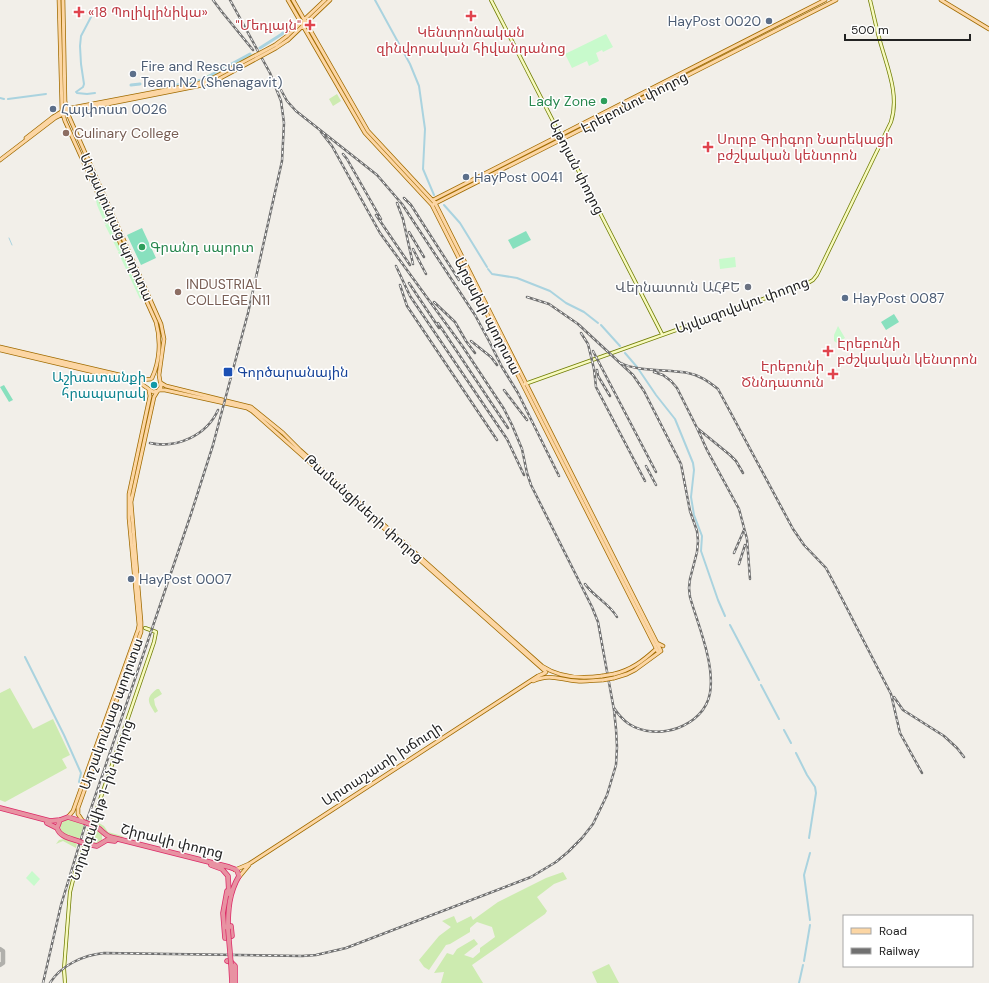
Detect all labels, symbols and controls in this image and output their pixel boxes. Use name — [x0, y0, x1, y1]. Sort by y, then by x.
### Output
place label: «18 Պոլիկլինիկա» — [88, 3, 208, 21]
marker: «18 Պոլիկլինիկա» — [73, 6, 85, 18]
marker: Կենտրոնական զինվորական հիվանդանոց — [465, 10, 477, 22]
place label: HayPost 0020 — [668, 12, 761, 30]
place label: "Մեդլայն" — [236, 16, 301, 34]
marker: HayPost 0020 — [764, 16, 774, 26]
scale bar — [845, 16, 970, 42]
marker: "Մեդլայն" — [304, 19, 316, 31]
text: 500 m — [851, 22, 889, 38]
place label: Կենտրոնական զինվորական հիվանդանոց — [376, 23, 566, 57]
place label: Fire and Rescue Team N2 (Shenagavit) — [141, 57, 282, 91]
street label: Էրեբունու փողոց — [578, 67, 690, 137]
marker: Fire and Rescue Team N2 (Shenagavit) — [128, 69, 138, 79]
place label: Lady Zone — [529, 92, 596, 110]
marker: Lady Zone — [599, 96, 609, 106]
place label: Հայփոստ 0026 — [61, 100, 167, 118]
marker: Հայփոստ 0026 — [48, 104, 58, 114]
street label: Աթոյան փողոց — [545, 116, 609, 218]
place label: Culinary College — [74, 124, 179, 142]
marker: Culinary College — [61, 128, 71, 138]
place label: Սուրբ Գրիգոր Նարեկացի բժշկական կենտրոն — [717, 130, 893, 164]
marker: Սուրբ Գրիգոր Նարեկացի բժշկական կենտրոն — [702, 141, 714, 153]
street label: Արշակունյաց պողոտա — [76, 150, 158, 304]
place label: HayPost 0041 — [474, 168, 563, 186]
marker: HayPost 0041 — [461, 172, 471, 182]
place label: Գրանդ սպորտ — [150, 238, 254, 256]
marker: Գրանդ սպորտ — [137, 242, 147, 252]
street label: Արցախի պողոտա — [451, 254, 525, 378]
street label: Այվազովսկու փողոց — [673, 272, 811, 338]
place label: INDUSTRIAL COLLEGE N11 — [186, 275, 270, 309]
place label: Վերնատուն ԱՀՔԵ — [615, 278, 740, 296]
marker: Վերնատուն ԱՀՔԵ — [743, 282, 753, 292]
marker: INDUSTRIAL COLLEGE N11 — [173, 287, 183, 297]
place label: HayPost 0087 — [853, 289, 944, 307]
marker: HayPost 0087 — [840, 293, 850, 303]
place label: Էրեբունի բժշկական կենտրոն — [837, 334, 978, 368]
marker: Էրեբունի բժշկական կենտրոն — [822, 345, 834, 357]
place label: Էրեբունի Ծննդատուն — [741, 357, 824, 391]
place label: Գործարանային — [237, 363, 348, 381]
marker: Գործարանային — [222, 366, 234, 378]
place label: Աշխատանքի հրապարակ — [52, 368, 146, 402]
marker: Էրեբունի Ծննդատուն — [827, 368, 839, 380]
marker: Աշխատանքի հրապարակ — [149, 380, 159, 390]
street label: Թամանցիների փողոց — [301, 450, 427, 566]
place label: HayPost 0007 — [139, 570, 232, 588]
marker: HayPost 0007 — [126, 574, 136, 584]
street label: Արշակունյաց պողոտա — [75, 636, 147, 792]
street label: Նորագավիթ 1-ին փողոց — [65, 717, 137, 883]
street label: Արտաշատի խճուղի — [318, 718, 446, 810]
street label: Շիրակի փողոց — [119, 820, 225, 862]
legend — [843, 915, 973, 967]
text: Road — [879, 923, 907, 939]
text: Railway — [879, 943, 920, 959]

